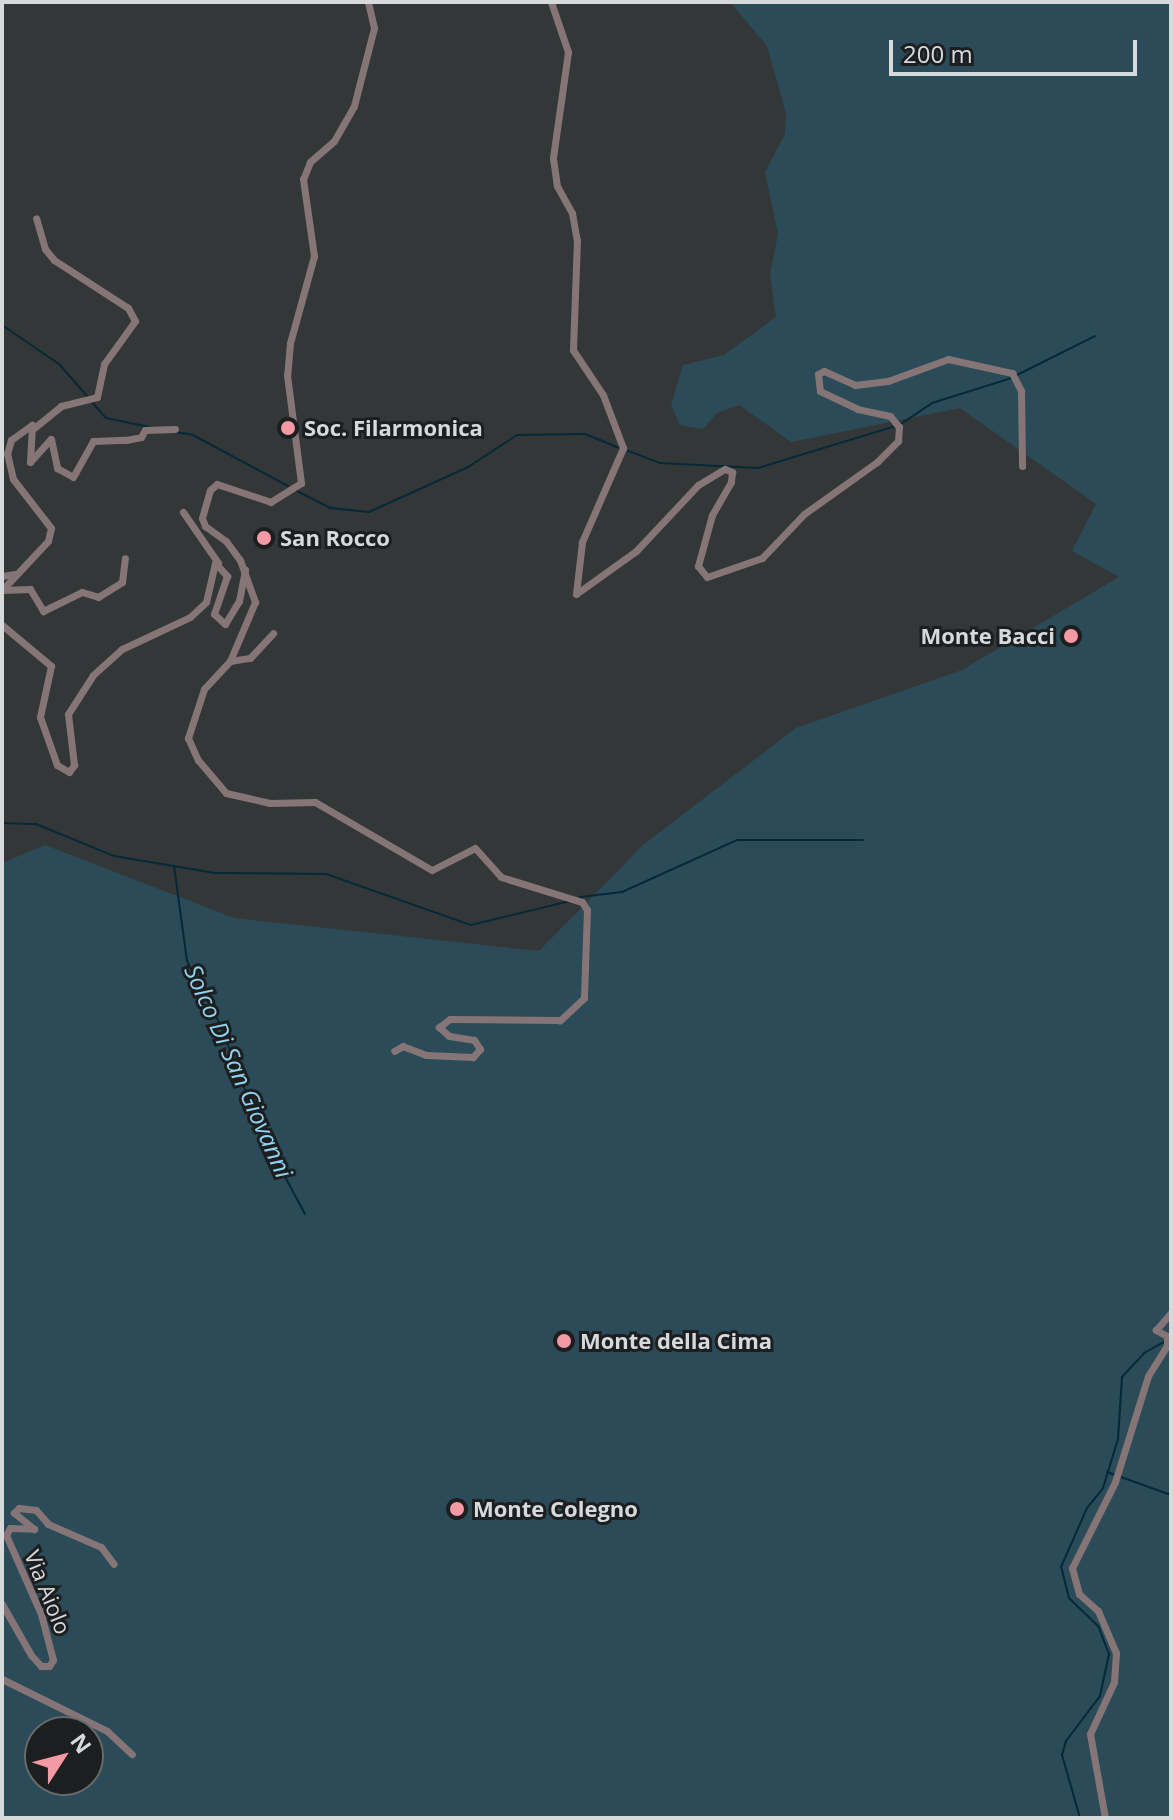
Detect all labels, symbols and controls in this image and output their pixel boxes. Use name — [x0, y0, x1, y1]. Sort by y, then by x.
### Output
scale bar — [893, 24, 1141, 74]
text: 200 m — [903, 37, 973, 70]
place label: Soc. Filarmonica — [304, 415, 483, 441]
marker: Soc. Filarmonica — [279, 419, 297, 437]
place label: San Rocco — [280, 525, 390, 551]
marker: San Rocco — [255, 529, 273, 547]
place label: Monte Bacci — [921, 623, 1055, 649]
marker: Monte Bacci — [1062, 627, 1080, 645]
water label: Solco Di San Giovanni — [179, 960, 299, 1182]
place label: Monte della Cima — [580, 1328, 772, 1354]
marker: Monte della Cima — [555, 1332, 573, 1350]
place label: Monte Colegno — [473, 1496, 638, 1522]
marker: Monte Colegno — [448, 1500, 466, 1518]
street label: Via Aiolo — [19, 1546, 77, 1638]
north arrow — [24, 1716, 104, 1796]
text: N — [64, 1727, 99, 1759]

